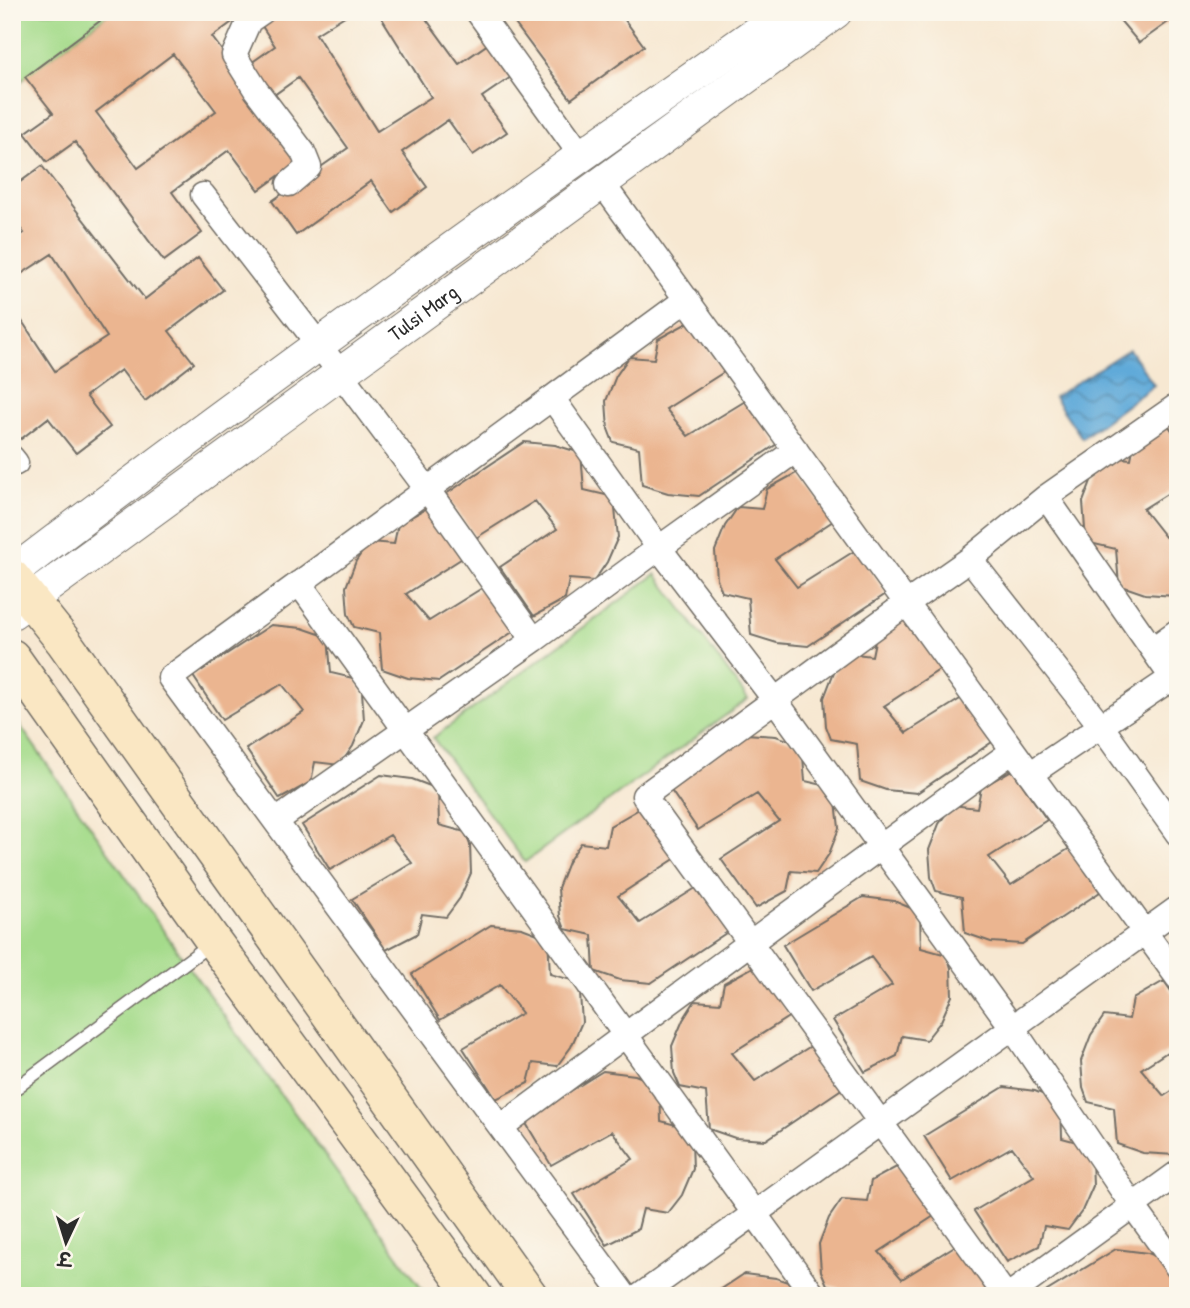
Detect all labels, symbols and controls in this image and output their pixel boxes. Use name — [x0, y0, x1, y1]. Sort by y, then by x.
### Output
street label: Tulsi Marg — [382, 277, 464, 348]
north arrow — [32, 1206, 102, 1276]
text: उ — [55, 1245, 74, 1273]

